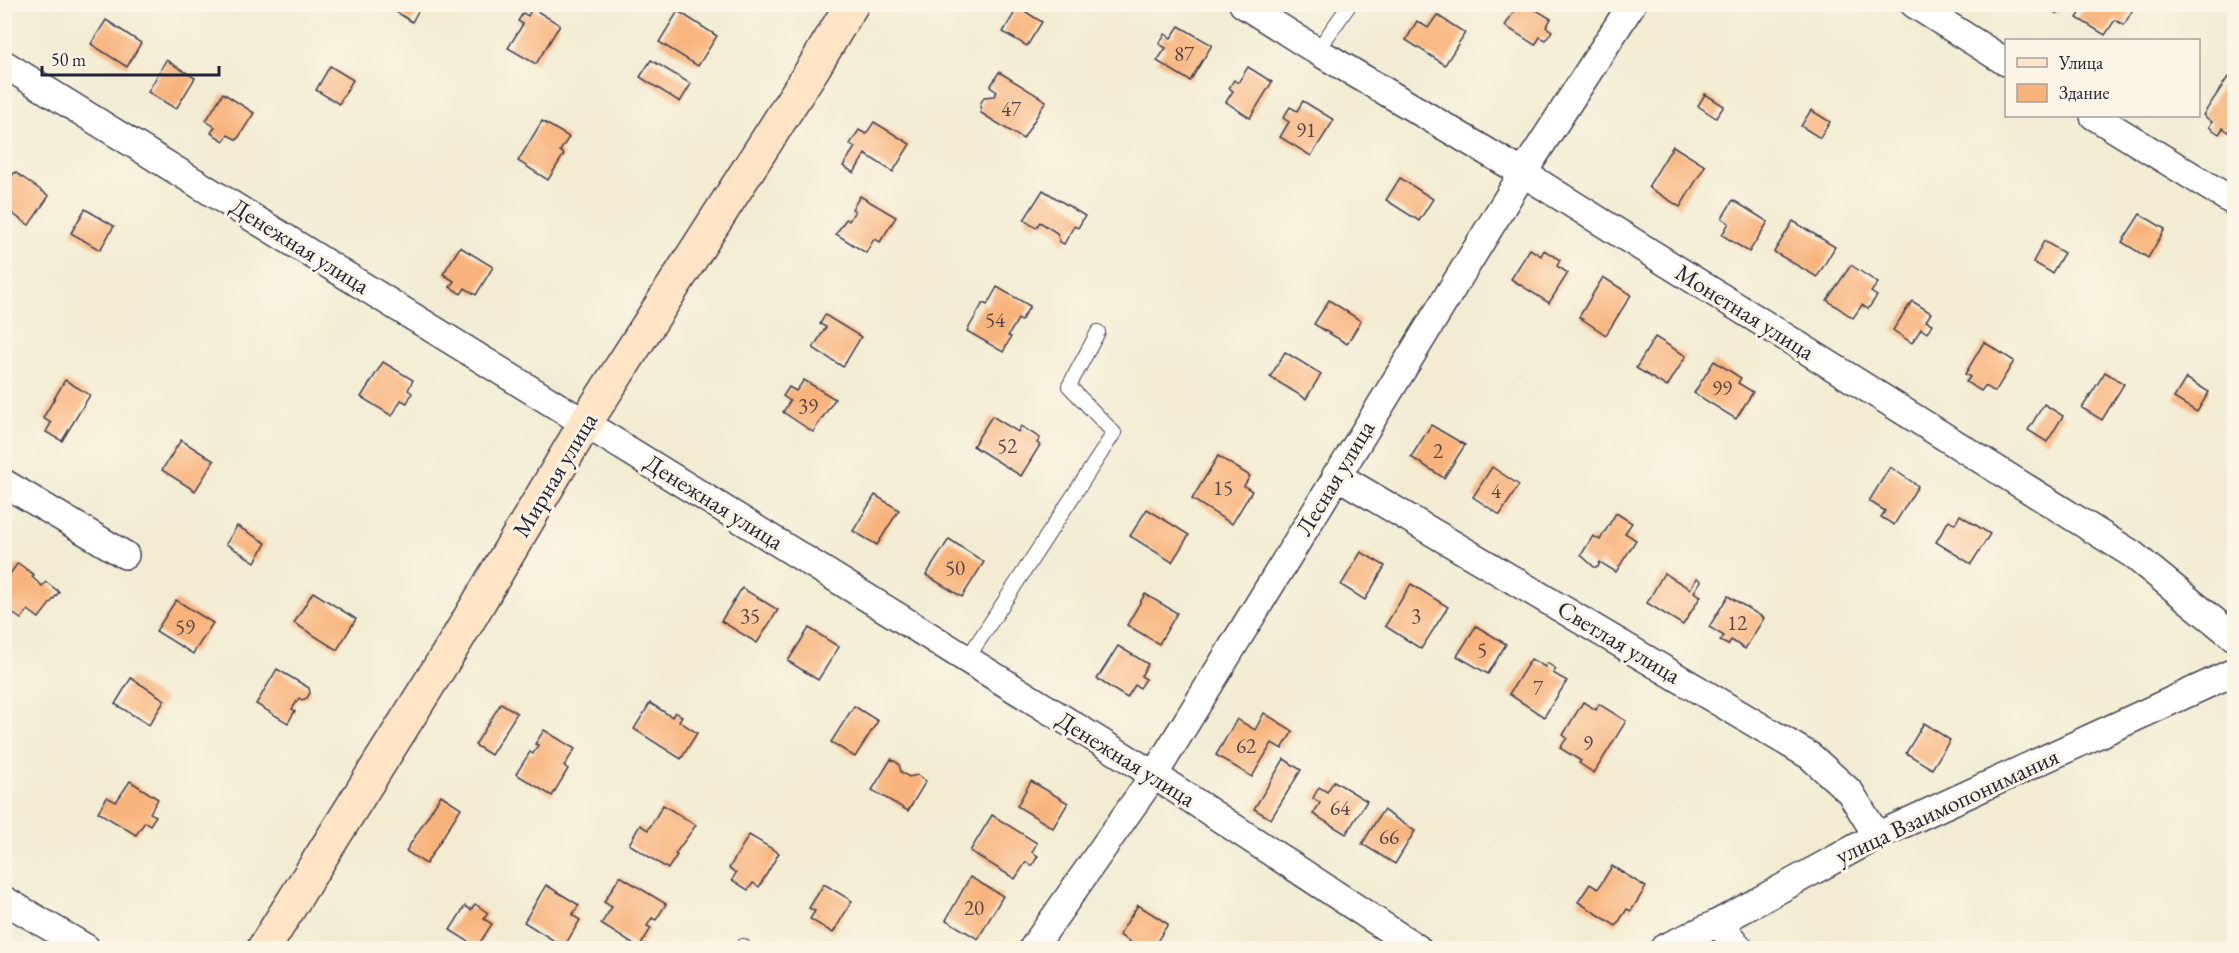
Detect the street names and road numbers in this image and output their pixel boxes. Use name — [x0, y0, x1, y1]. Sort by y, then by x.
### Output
street label: Денежная улица — [225, 190, 376, 301]
street label: Монетная улица — [1670, 256, 1821, 367]
street label: Мирная улица — [505, 406, 604, 543]
street label: Лесная улица — [1288, 414, 1381, 541]
street label: Денежная улица — [639, 446, 790, 557]
street label: Светлая улица — [1552, 593, 1687, 691]
street label: Денежная улица — [1051, 703, 1202, 814]
street label: улица Взаимопонимания — [1830, 740, 2064, 871]

